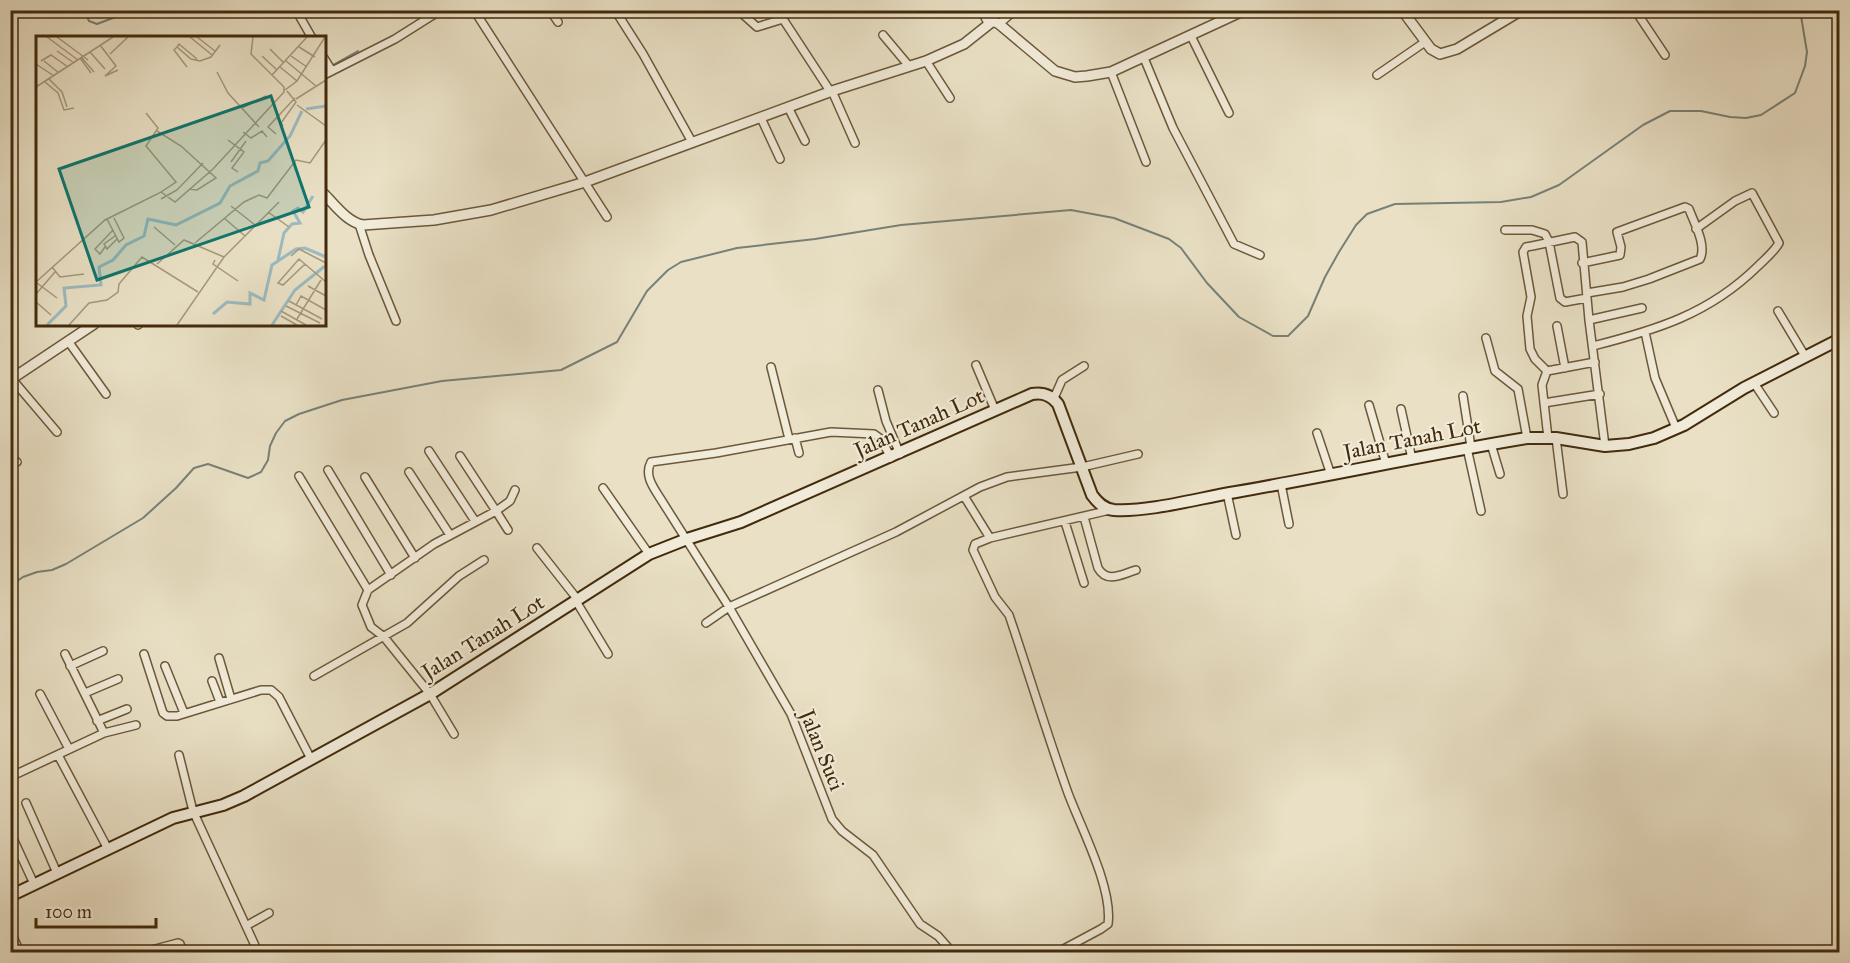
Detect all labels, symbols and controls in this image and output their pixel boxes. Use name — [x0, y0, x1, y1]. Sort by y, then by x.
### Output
inset map — [36, 36, 326, 326]
street label: Jalan Tanah Lot — [848, 383, 988, 464]
street label: Jalan Tanah Lot — [1339, 413, 1483, 465]
street label: Jalan Tanah Lot — [415, 589, 549, 686]
street label: Jalan Suci — [793, 704, 850, 795]
scale bar — [36, 891, 156, 929]
text: 100 m — [45, 901, 92, 923]

